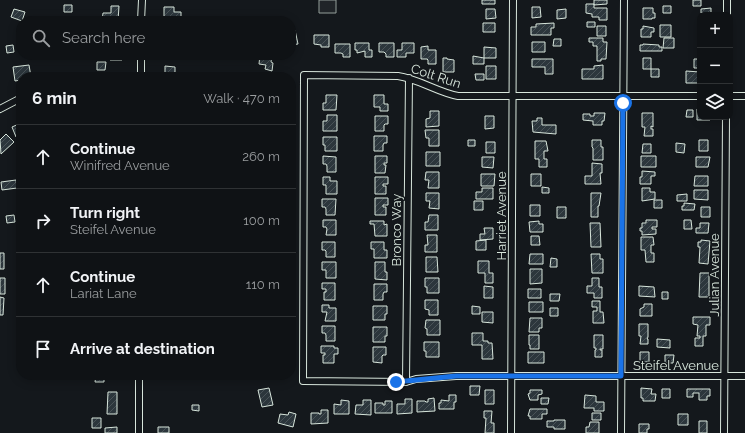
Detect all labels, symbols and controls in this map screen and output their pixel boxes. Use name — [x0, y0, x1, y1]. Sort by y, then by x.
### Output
map controls — [697, 12, 733, 120]
button: + — [697, 12, 733, 48]
search box — [16, 16, 296, 60]
icon: search — [30, 27, 52, 49]
text: Search here — [62, 29, 145, 47]
button: − — [697, 48, 733, 84]
street label: Colt Run — [409, 61, 463, 91]
button: layers — [697, 84, 733, 120]
text: 6 min — [32, 88, 77, 108]
text: Walk · 470 m — [203, 91, 280, 106]
route start — [614, 94, 632, 112]
text: Continue — [70, 140, 135, 158]
icon: ahead — [32, 146, 54, 168]
text: 260 m — [242, 149, 280, 164]
text: Winifred Avenue — [70, 158, 170, 173]
street label: Harriet Avenue — [494, 171, 509, 261]
street label: Bronco Way — [389, 194, 404, 266]
text: Turn right — [70, 204, 140, 222]
icon: right — [32, 210, 54, 232]
text: 100 m — [243, 213, 280, 228]
text: Steifel Avenue — [70, 222, 156, 237]
street label: Julian Avenue — [707, 233, 722, 317]
text: Continue — [70, 268, 135, 286]
icon: ahead — [32, 274, 54, 296]
text: 110 m — [246, 277, 280, 292]
text: Lariat Lane — [70, 286, 137, 301]
icon: arrive — [32, 338, 54, 360]
text: Arrive at destination — [70, 340, 215, 358]
street label: Steifel Avenue — [633, 358, 719, 373]
route end — [387, 373, 405, 391]

